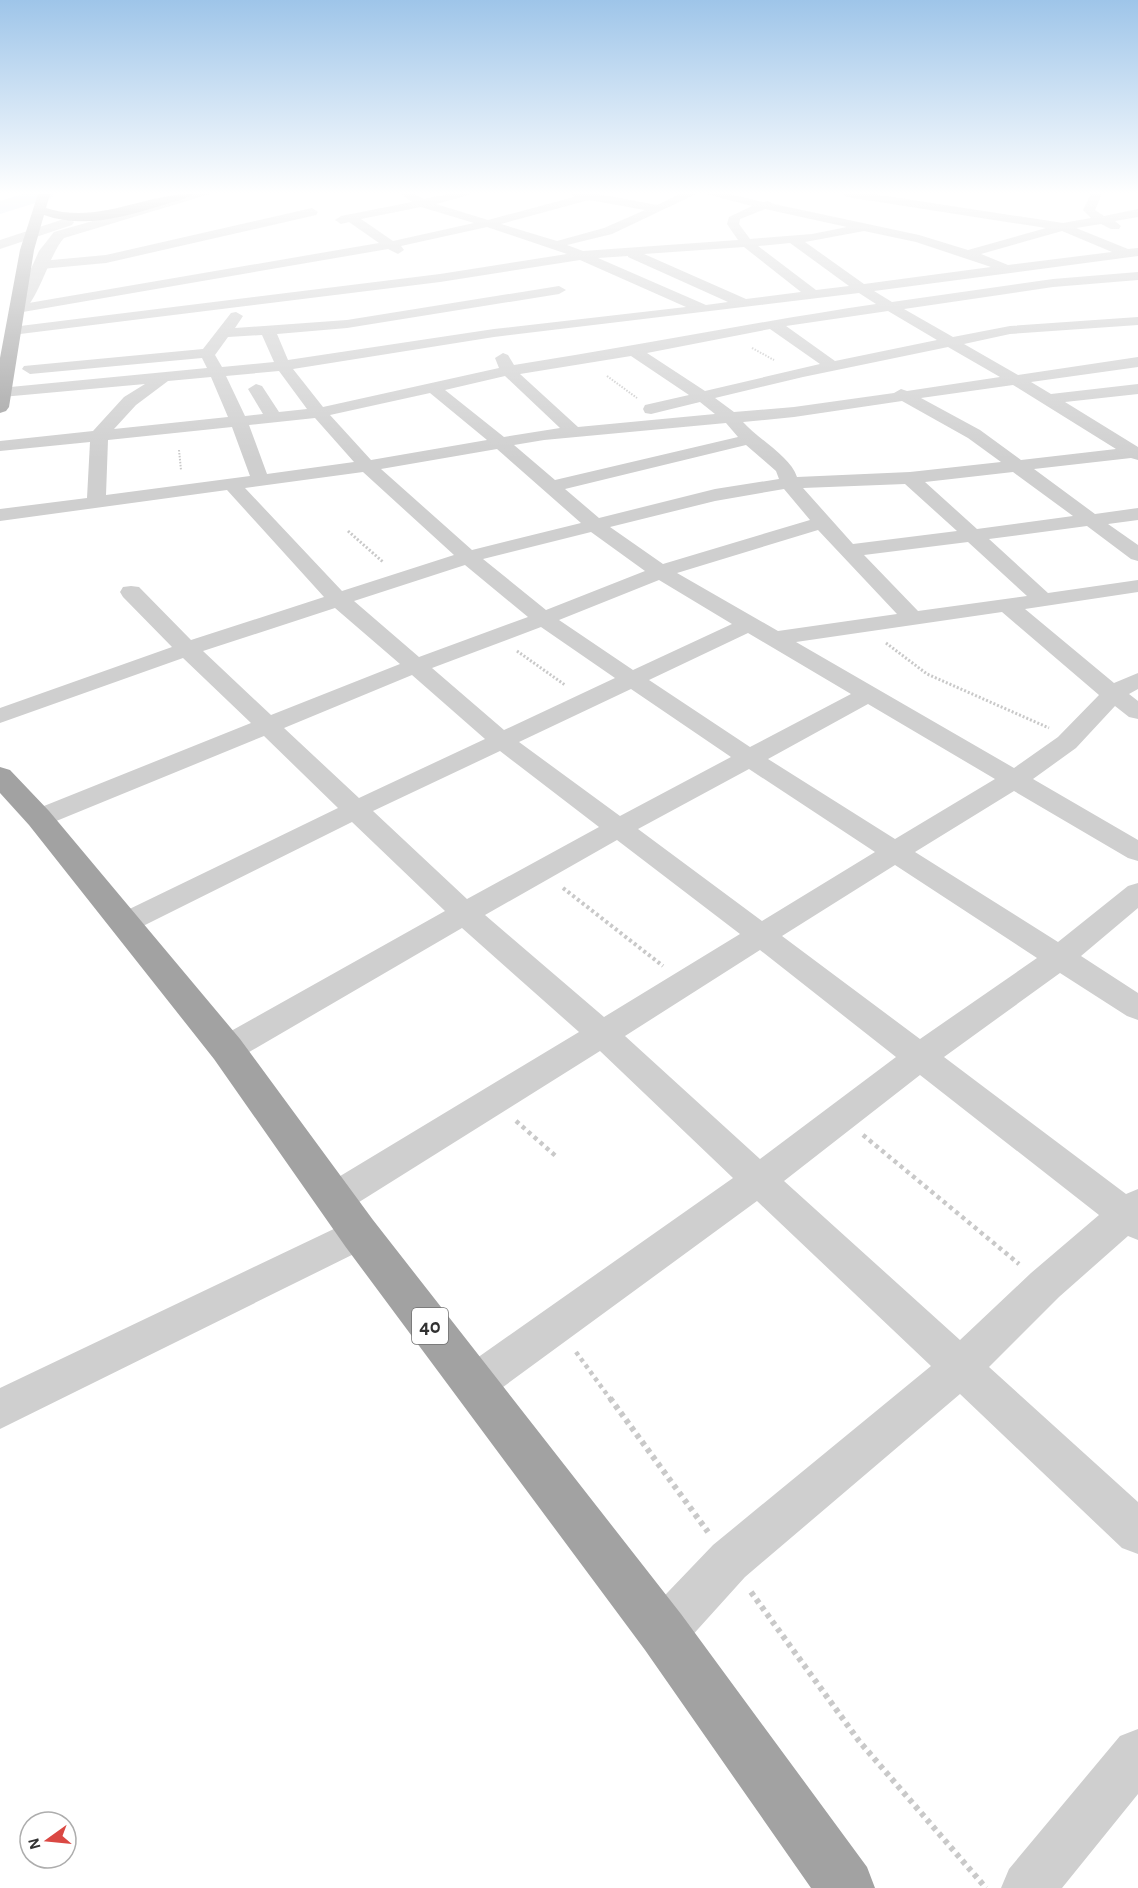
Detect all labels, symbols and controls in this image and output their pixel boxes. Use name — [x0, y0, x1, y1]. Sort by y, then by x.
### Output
road number: 40 — [412, 1308, 448, 1344]
north arrow — [18, 1810, 78, 1870]
text: N — [25, 1836, 44, 1851]

